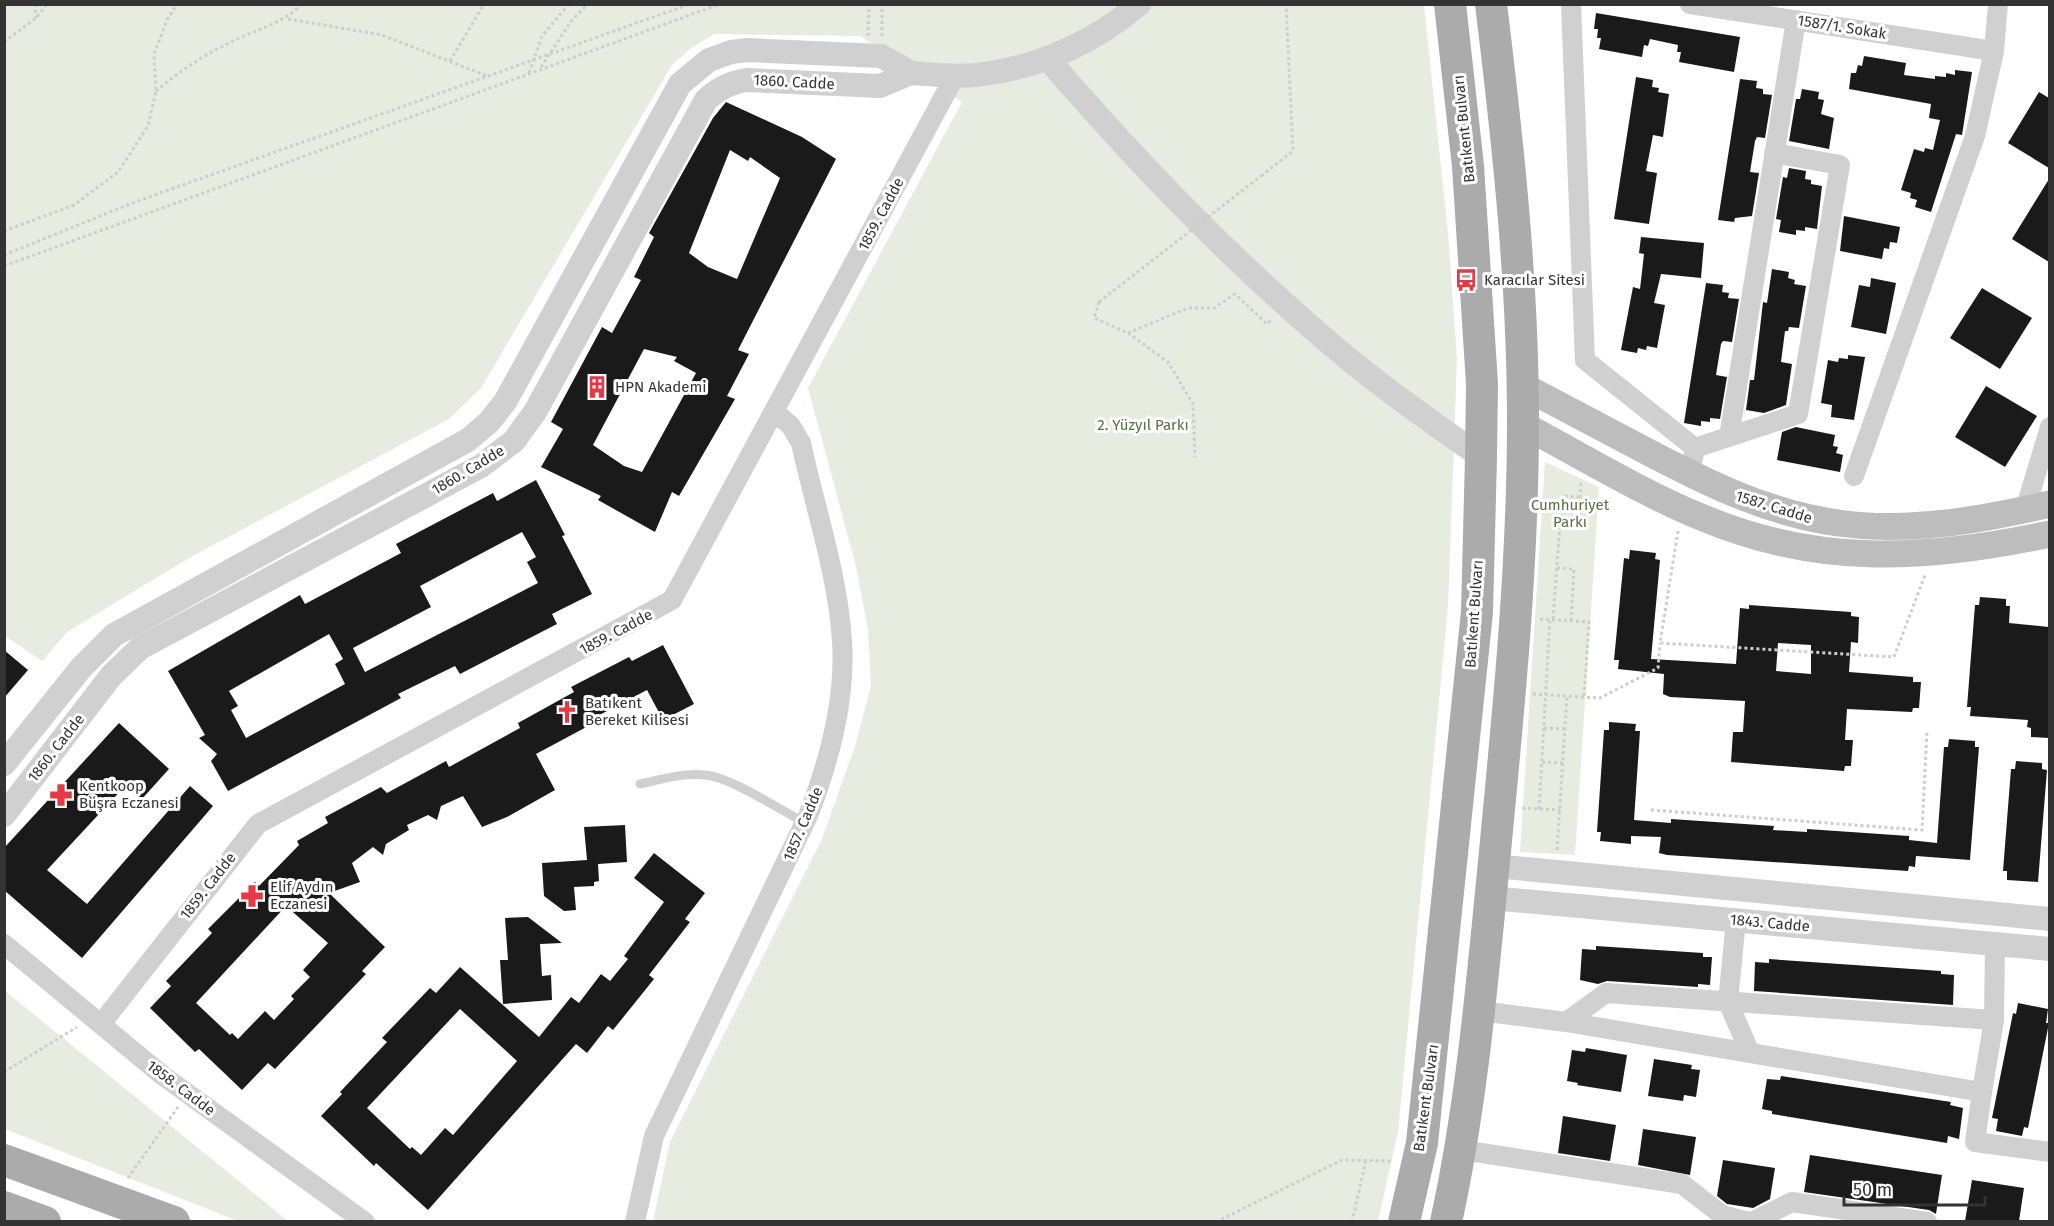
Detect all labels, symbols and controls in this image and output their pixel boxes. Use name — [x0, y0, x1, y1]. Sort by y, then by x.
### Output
street label: 1587/1. Sokak — [1796, 11, 1888, 43]
street label: 1860. Cadde — [753, 71, 835, 93]
street label: Batıkent Bulvarı — [1449, 74, 1479, 184]
street label: 1859. Cadde — [854, 174, 908, 254]
bus stop icon: Karacılar Sitesi — [1453, 267, 1479, 293]
place label: Karacılar Sitesi — [1484, 271, 1585, 289]
building icon: HPN Akademi — [584, 374, 610, 400]
place label: HPN Akademi — [615, 378, 707, 396]
park label: 2. Yüzyıl Parkı — [1097, 416, 1189, 434]
street label: 1860. Cadde — [429, 441, 507, 499]
street label: 1587. Cadde — [1734, 487, 1814, 527]
park label: Cumhuriyet Parkı — [1531, 496, 1610, 531]
street label: Batıkent Bulvarı — [1461, 559, 1487, 669]
street label: 1859. Cadde — [576, 605, 656, 659]
place label: Batıkent Bereket Kilisesi — [585, 694, 689, 729]
church icon: Batıkent Bereket Kilisesi — [554, 699, 580, 725]
street label: 1860. Cadde — [24, 710, 88, 786]
place label: Kentkoop Büşra Eczanesi — [79, 777, 179, 812]
pharmacy icon: Kentkoop Büşra Eczanesi — [48, 782, 74, 808]
street label: 1857. Cadde — [779, 784, 827, 864]
street label: 1859. Cadde — [176, 849, 240, 923]
place label: Elif Aydın Eczanesi — [270, 878, 333, 913]
pharmacy icon: Elif Aydın Eczanesi — [239, 883, 265, 909]
street label: 1843. Cadde — [1729, 911, 1811, 935]
street label: Batıkent Bulvarı — [1410, 1043, 1442, 1153]
street label: 1858. Cadde — [143, 1057, 219, 1119]
scale bar — [1844, 1169, 1985, 1207]
text: 50 m — [1853, 1179, 1892, 1201]

